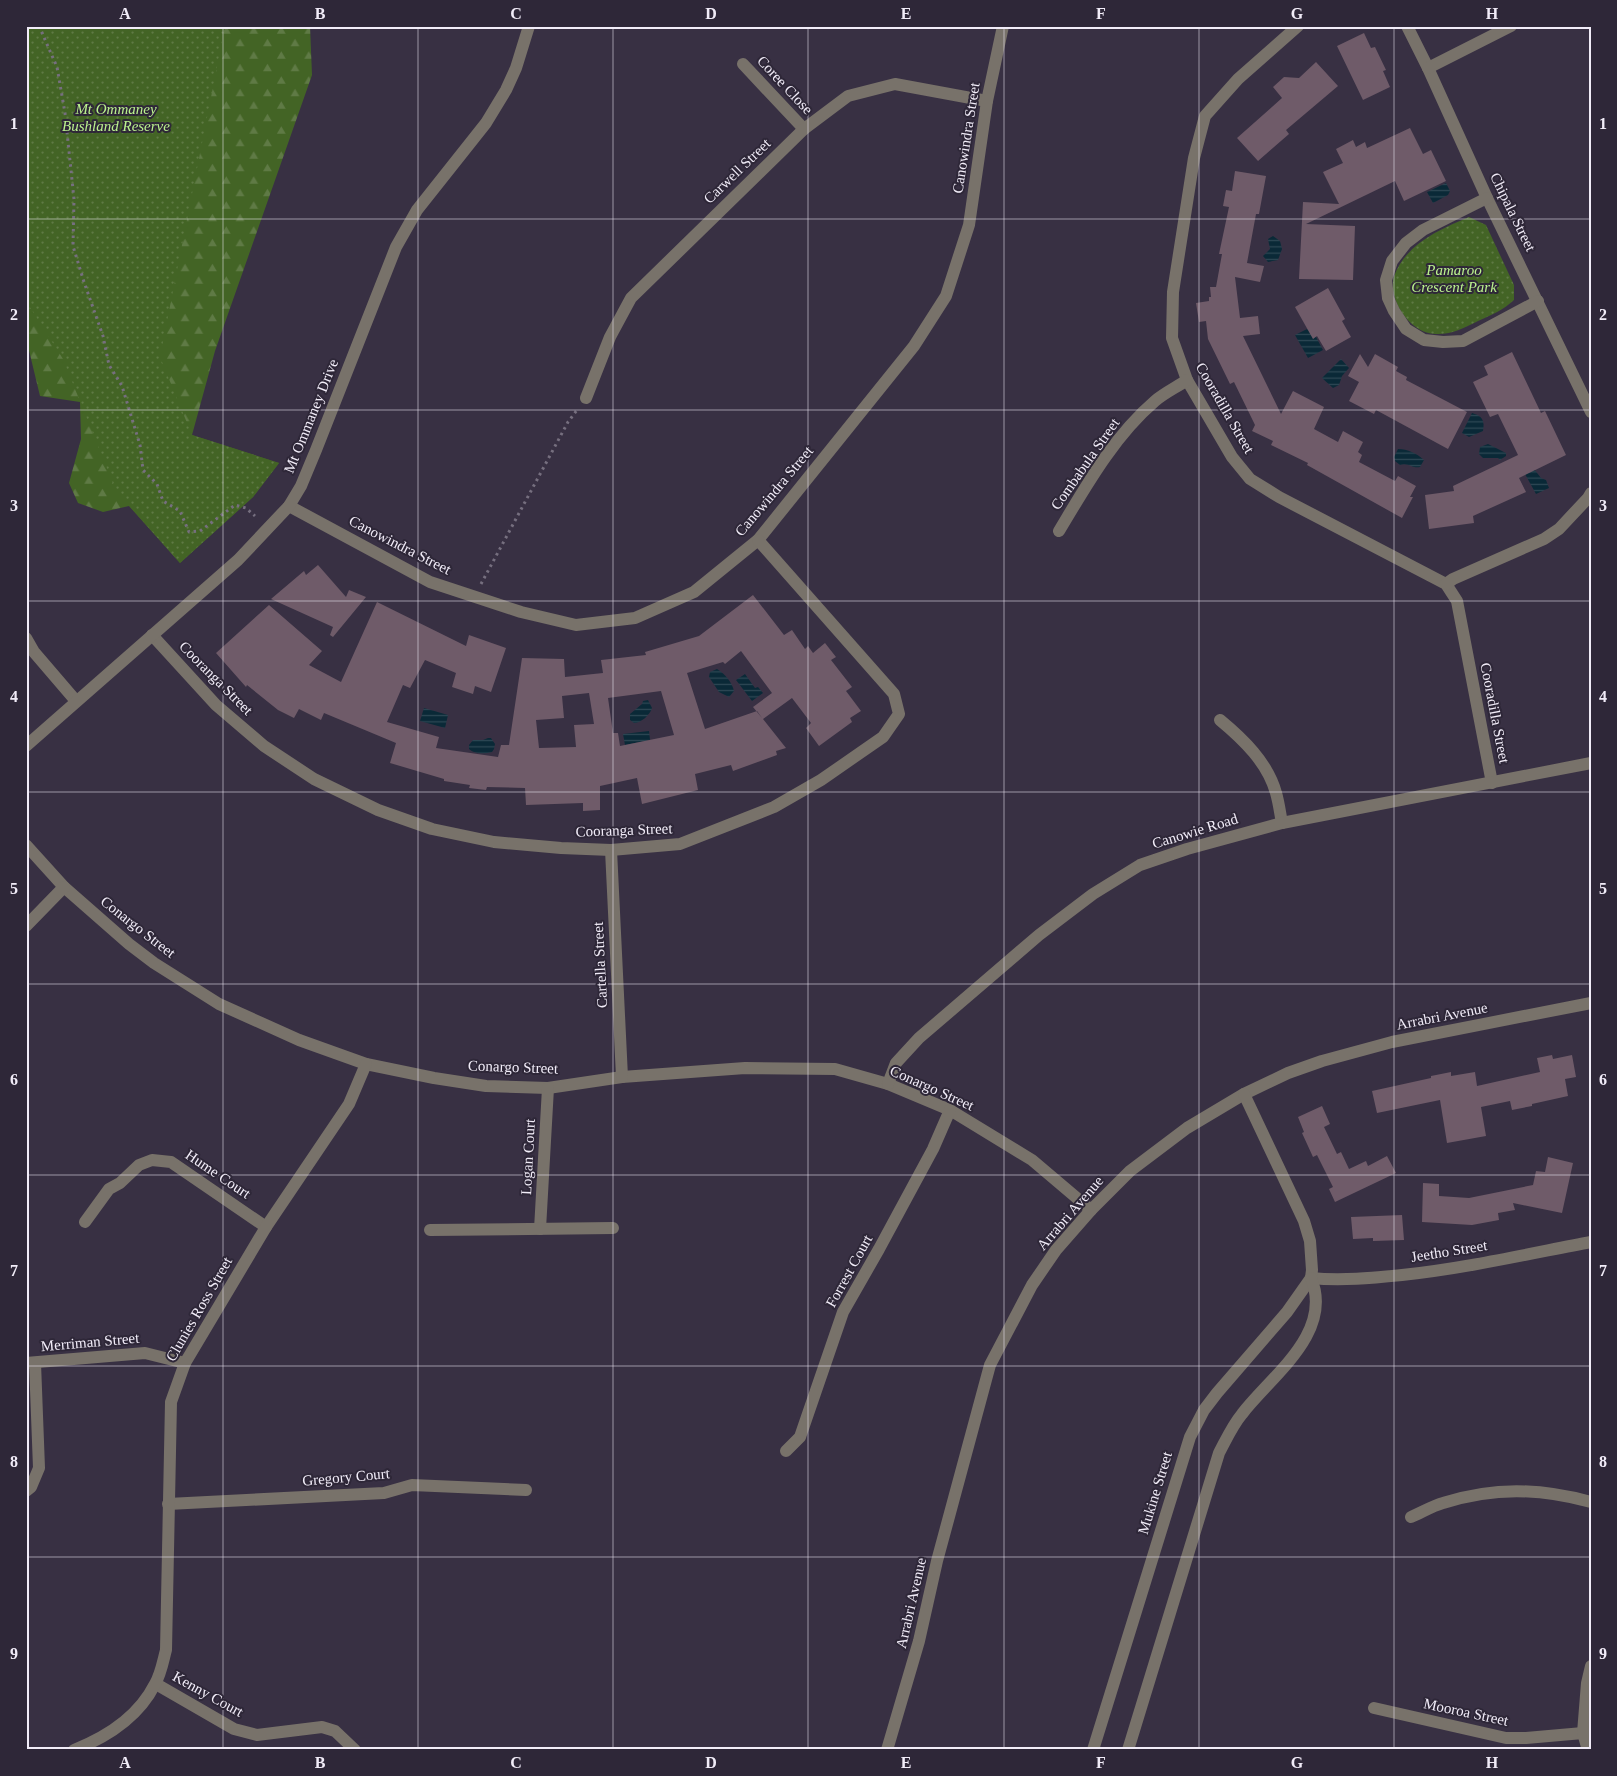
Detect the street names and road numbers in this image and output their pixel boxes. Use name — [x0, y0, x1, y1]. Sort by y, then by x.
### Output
street label: Coree Close — [754, 53, 816, 118]
street label: Canowindra Street — [949, 81, 983, 195]
street label: Carwell Street — [700, 135, 774, 207]
street label: Chipala Street — [1487, 170, 1539, 255]
street label: Mt Ommaney Drive — [281, 356, 341, 475]
street label: Cooradilla Street — [1193, 360, 1258, 457]
street label: Combabula Street — [1048, 415, 1123, 513]
street label: Canowindra Street — [732, 442, 817, 539]
street label: Canowindra Street — [346, 512, 454, 578]
street label: Cooranga Street — [176, 638, 257, 719]
street label: Cooradilla Street — [1477, 661, 1513, 765]
street label: Canowie Road — [1150, 810, 1240, 852]
street label: Cooranga Street — [575, 820, 674, 840]
street label: Conargo Street — [98, 893, 179, 962]
street label: Cartella Street — [590, 921, 610, 1008]
street label: Arrabri Avenue — [1395, 999, 1489, 1033]
street label: Conargo Street — [468, 1057, 559, 1077]
street label: Conargo Street — [888, 1062, 977, 1114]
street label: Logan Court — [518, 1118, 538, 1195]
street label: Hume Court — [183, 1147, 254, 1202]
street label: Arrabri Avenue — [1034, 1173, 1107, 1253]
street label: Forrest Court — [823, 1231, 876, 1310]
street label: Jeetho Street — [1410, 1237, 1489, 1265]
street label: Clunies Ross Street — [163, 1253, 236, 1364]
street label: Merriman Street — [40, 1330, 141, 1354]
street label: Mukine Street — [1135, 1449, 1175, 1536]
street label: Gregory Court — [302, 1465, 391, 1489]
street label: Arrabri Avenue — [893, 1556, 929, 1650]
street label: Kenny Court — [170, 1668, 247, 1720]
street label: Mooroa Street — [1422, 1695, 1511, 1729]

